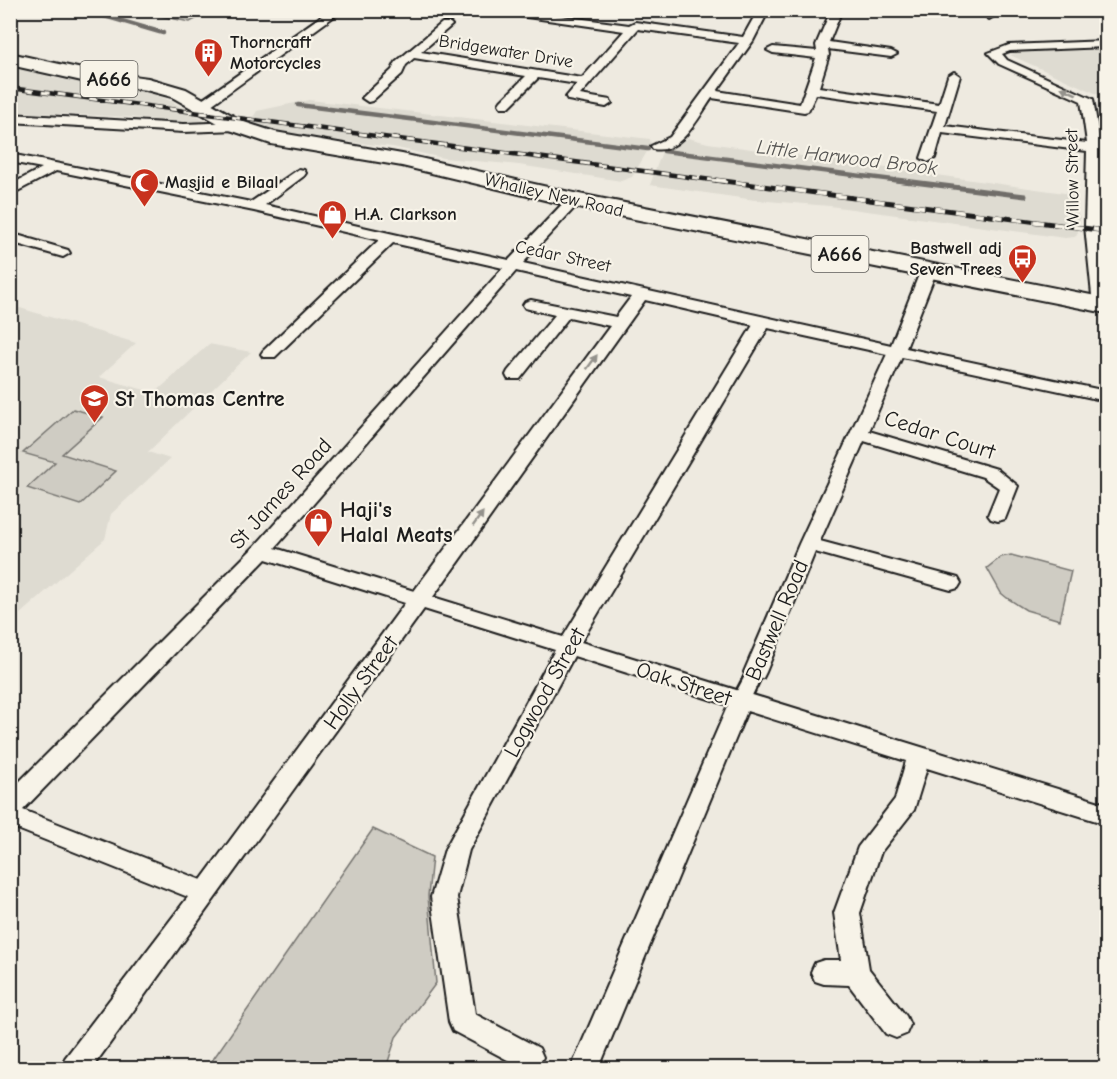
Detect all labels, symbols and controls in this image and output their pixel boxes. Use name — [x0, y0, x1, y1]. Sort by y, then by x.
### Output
street label: Bridgewater Drive — [437, 31, 575, 72]
place label: Thorncraft Motorcycles — [230, 32, 321, 74]
building icon: Thorncraft Motorcycles — [193, 36, 225, 78]
road number: A666 — [80, 61, 138, 97]
one-way arrow — [1060, 86, 1077, 95]
street label: Willow Street — [1061, 128, 1084, 228]
water label: Little Harwood Brook — [755, 135, 939, 180]
mosque icon: Masjid e Bilaal — [128, 166, 160, 208]
street label: Whalley New Road — [482, 169, 625, 222]
place label: Masjid e Bilaal — [165, 172, 279, 193]
shop icon: H.A. Clarkson — [317, 198, 349, 240]
place label: H.A. Clarkson — [354, 204, 457, 225]
street label: Cedar Street — [513, 236, 613, 277]
road number: A666 — [812, 236, 868, 272]
place label: Bastwell adj Seven Trees — [909, 238, 1002, 280]
bus stop icon: Bastwell adj Seven Trees — [1007, 242, 1039, 284]
one-way arrow — [586, 354, 598, 370]
school or university icon: St Thomas Centre — [78, 382, 110, 424]
place label: St Thomas Centre — [115, 386, 285, 412]
street label: Cedar Court — [881, 405, 999, 465]
street label: St James Road — [224, 433, 337, 555]
place label: Haji's Halal Meats — [340, 497, 453, 548]
shop icon: Haji's Halal Meats — [303, 506, 335, 548]
one-way arrow — [471, 512, 483, 527]
street label: Bastwell Road — [740, 556, 814, 685]
street label: Logwood Street — [499, 623, 592, 762]
street label: Holly Street — [318, 630, 404, 735]
street label: Oak Street — [633, 656, 735, 712]

